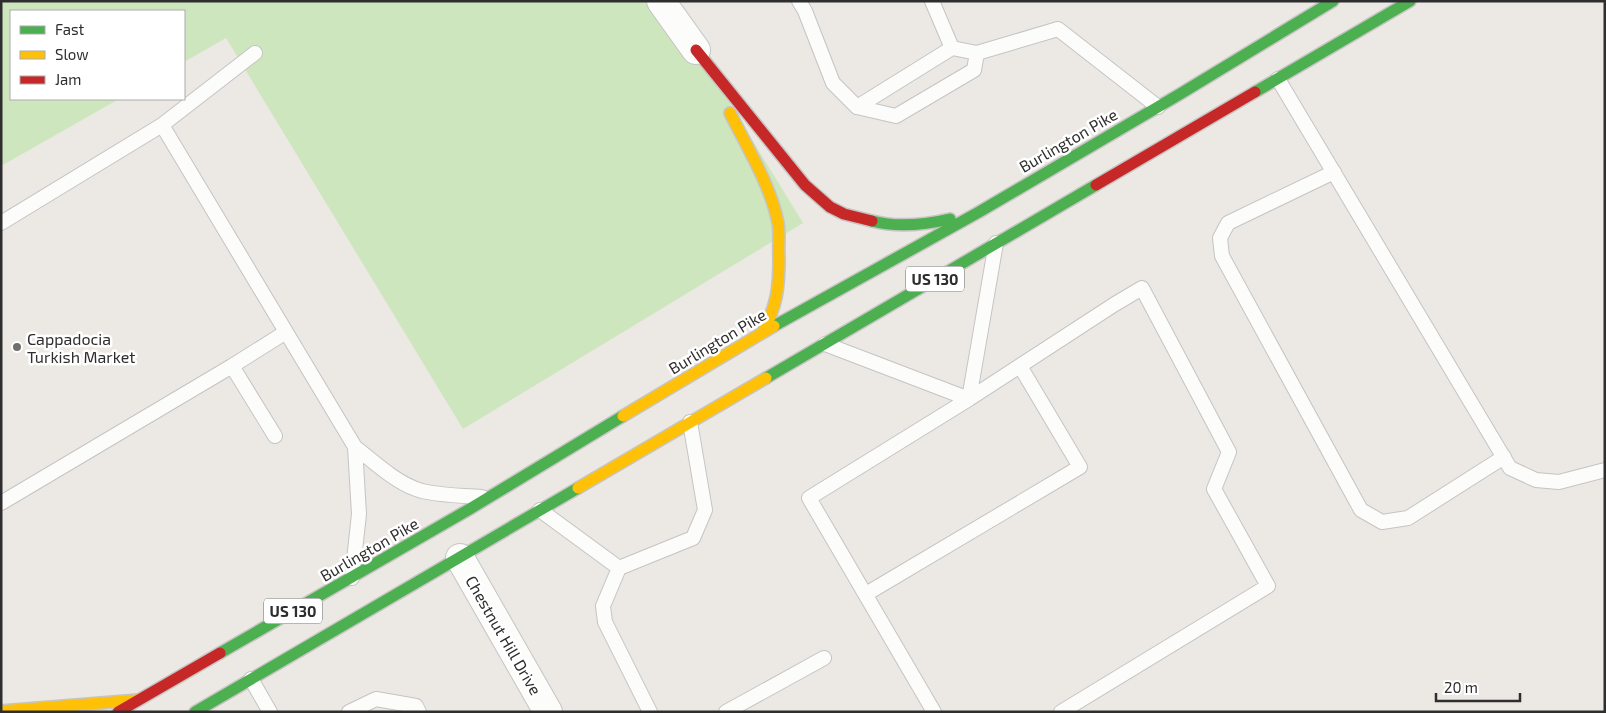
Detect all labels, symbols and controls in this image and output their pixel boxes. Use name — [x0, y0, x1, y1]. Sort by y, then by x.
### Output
legend — [10, 10, 185, 100]
text: Fast — [55, 20, 85, 38]
text: Slow — [55, 45, 89, 63]
text: Jam — [55, 70, 81, 88]
street label: Burlington Pike — [1015, 104, 1121, 176]
road number: US 130 — [906, 266, 964, 292]
street label: Burlington Pike — [665, 304, 769, 378]
place label: Cappadocia Turkish Market — [27, 329, 135, 366]
marker: Cappadocia Turkish Market — [11, 341, 23, 353]
street label: Burlington Pike — [316, 513, 422, 585]
street label: Chestnut Hill Drive — [462, 572, 546, 698]
road number: US 130 — [264, 598, 322, 624]
scale bar — [1436, 670, 1520, 702]
text: 20 m — [1444, 678, 1478, 696]

